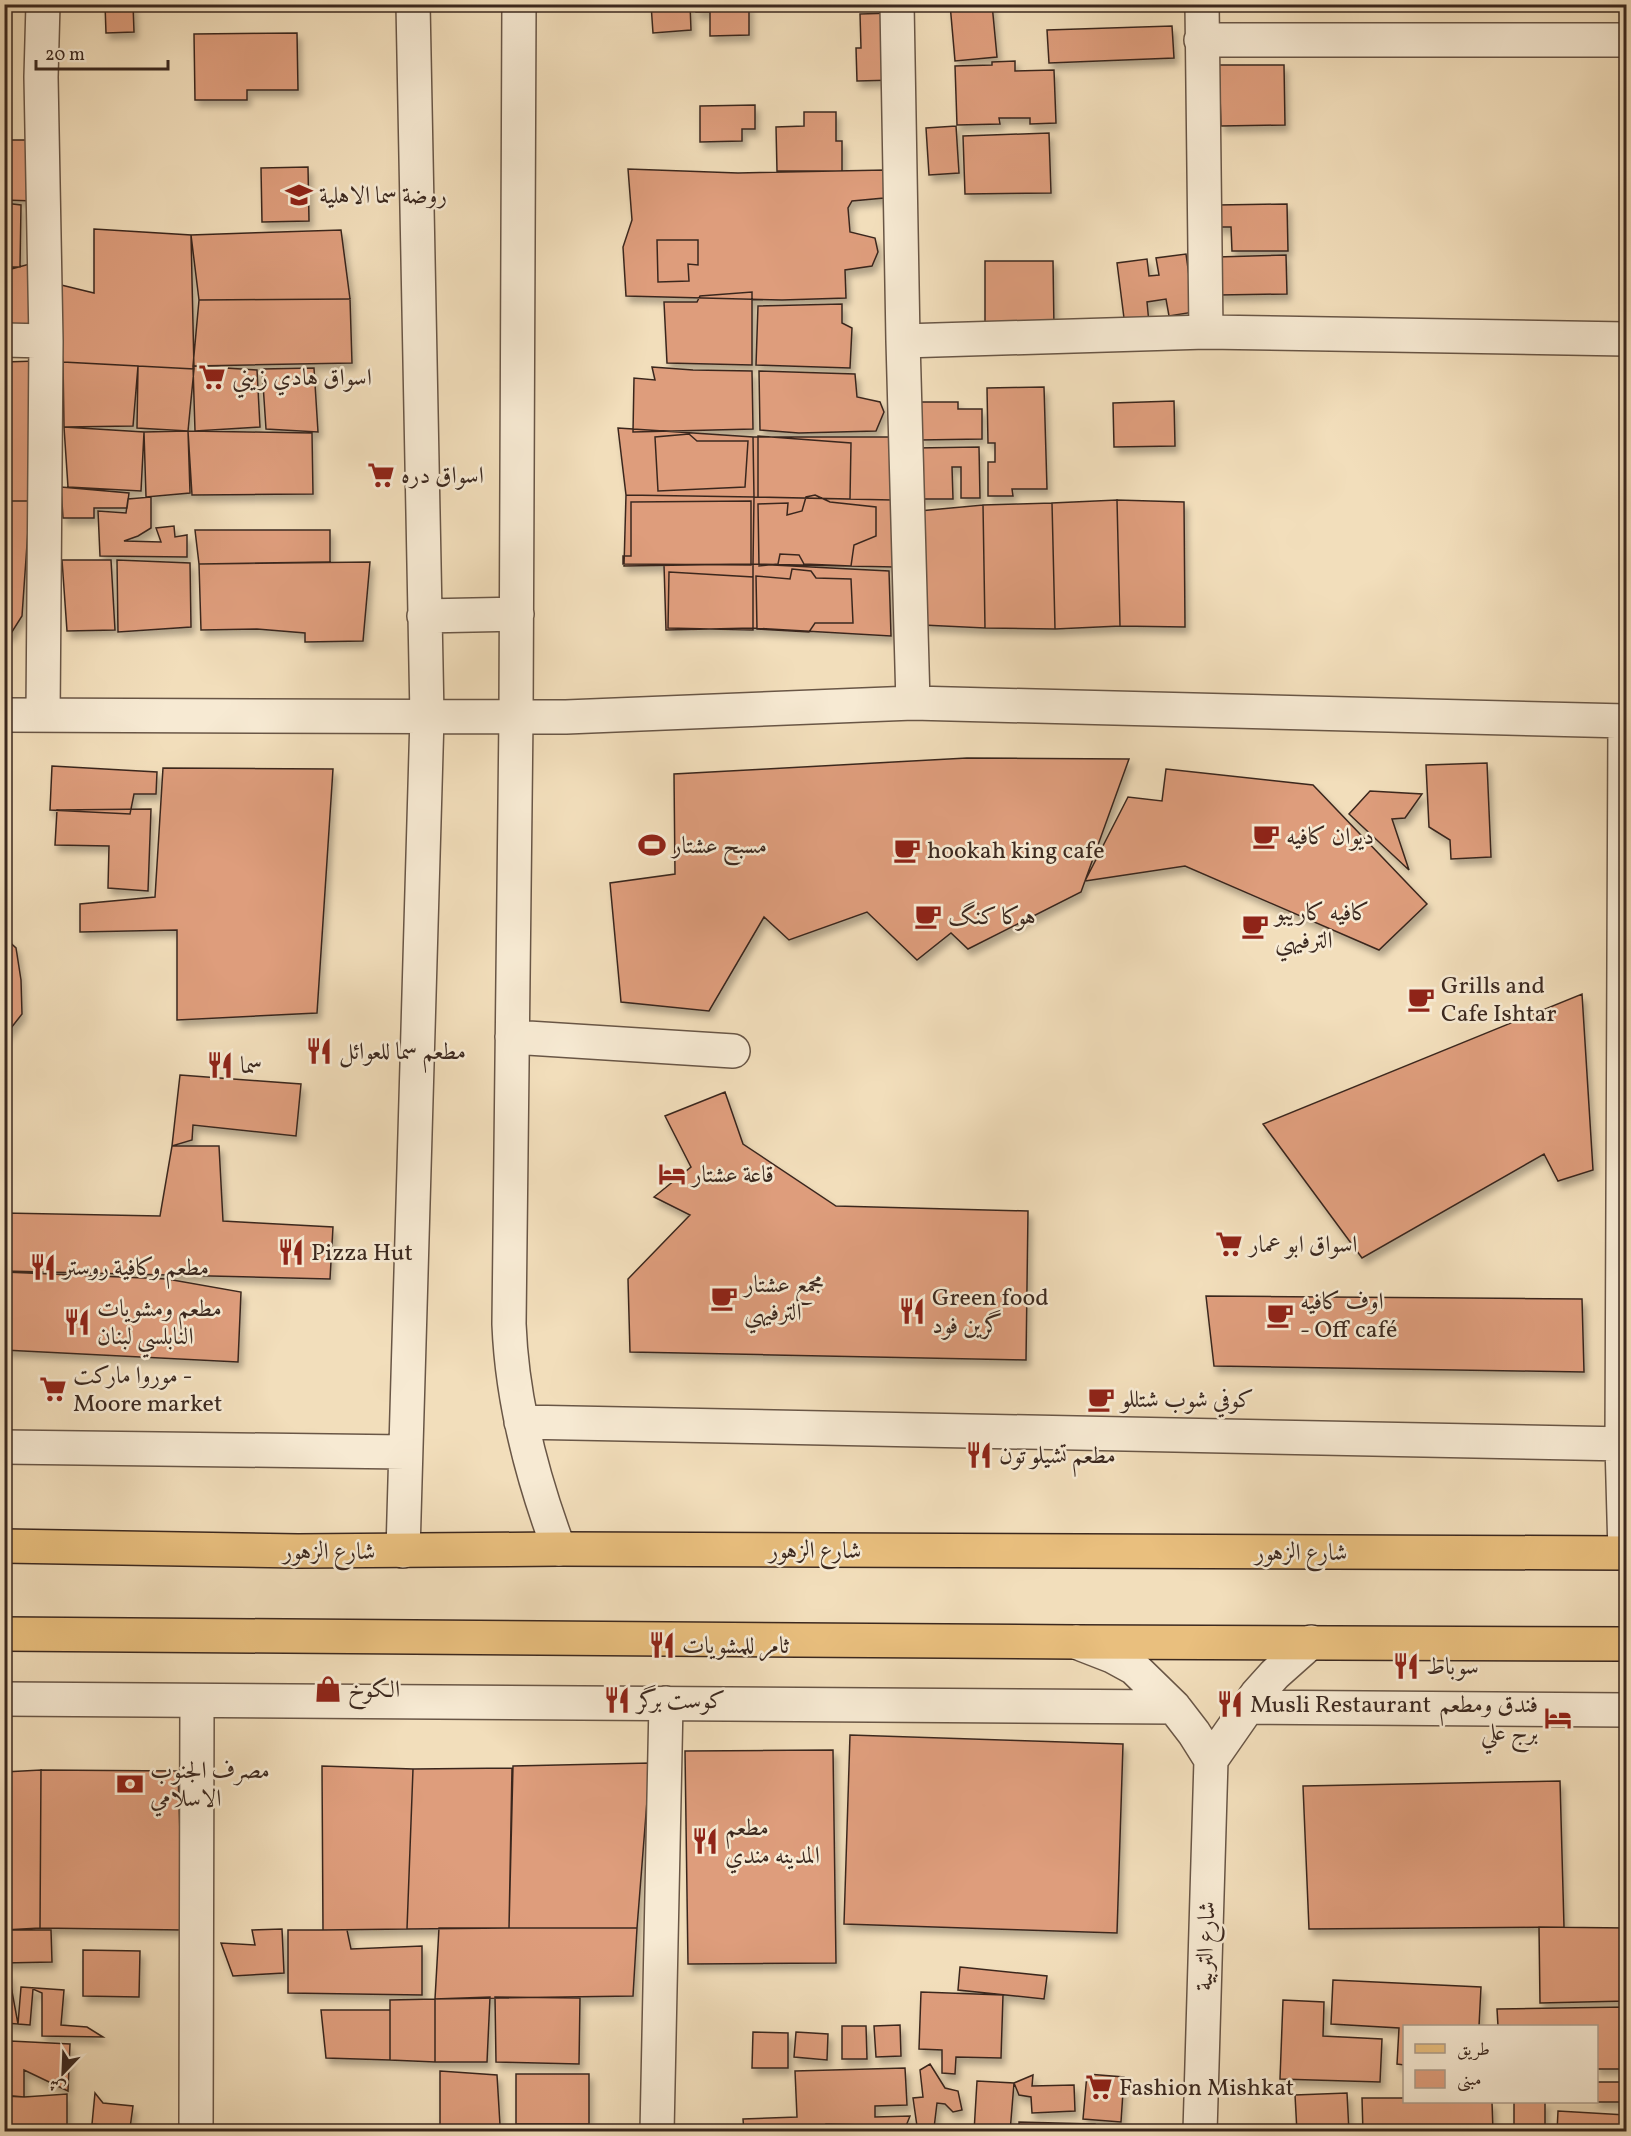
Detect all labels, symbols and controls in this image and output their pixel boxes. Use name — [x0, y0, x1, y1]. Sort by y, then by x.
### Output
scale bar — [36, 33, 168, 71]
text: 20 m — [45, 43, 85, 68]
school or university icon: روضة سما الاهلية — [284, 180, 314, 210]
place label: روضة سما الاهلية — [319, 180, 447, 214]
supermarket icon: اسواق هادي زيني — [197, 362, 227, 392]
place label: اسواق هادي زيني — [232, 362, 372, 399]
supermarket icon: اسواق دره — [366, 460, 396, 490]
place label: اسواق دره — [401, 460, 484, 494]
cafe icon: ديوان كافيه — [1251, 821, 1281, 851]
place label: ديوان كافيه — [1286, 821, 1374, 855]
sports icon: مسبح عشتار — [637, 830, 667, 860]
place label: مسبح عشتار — [670, 830, 767, 866]
cafe icon: hookah king cafe — [892, 835, 922, 865]
place label: hookah king cafe — [927, 835, 1105, 869]
place label: كافيه كاريبو الترفيهي — [1273, 897, 1370, 962]
cafe icon: هوكا كنگ — [913, 901, 943, 931]
place label: هوكا كنگ — [948, 901, 1036, 935]
cafe icon: كافيه كاريبو الترفيهي — [1240, 911, 1270, 941]
place label: Grills and Cafe Ishtar — [1441, 970, 1557, 1032]
cafe icon: Grills and Cafe Ishtar — [1406, 984, 1436, 1014]
restaurant icon: مطعم سما للعوائل — [304, 1036, 334, 1066]
place label: مطعم سما للعوائل — [339, 1036, 466, 1073]
restaurant icon: سما — [205, 1050, 235, 1080]
place label: سما — [240, 1050, 262, 1084]
hotel icon: قاعة عشتار — [657, 1159, 687, 1189]
place label: قاعة عشتار — [690, 1159, 774, 1193]
supermarket icon: اسواق ابو عمار — [1214, 1229, 1244, 1259]
place label: اسواق ابو عمار — [1247, 1229, 1357, 1263]
restaurant icon: Pizza Hut — [276, 1237, 306, 1267]
place label: Pizza Hut — [311, 1237, 413, 1271]
restaurant icon: مطعم وكافية روستر — [28, 1252, 58, 1282]
place label: مطعم وكافية روستر — [60, 1252, 209, 1289]
place label: مجمع عشتار الترفيهي — [742, 1269, 824, 1334]
place label: Green food گرين فود — [932, 1282, 1049, 1344]
cafe icon: مجمع عشتار الترفيهي — [709, 1283, 739, 1313]
place label: اوف كافيه - Off café — [1300, 1286, 1397, 1348]
place label: مطعم ومشويات النابلسي لبنان — [97, 1293, 222, 1358]
restaurant icon: Green food گرين فود — [897, 1296, 927, 1326]
cafe icon: اوف كافيه - Off café — [1265, 1300, 1295, 1330]
restaurant icon: مطعم ومشويات النابلسي لبنان — [62, 1307, 92, 1337]
place label: موروا ماركت - Moore market — [73, 1360, 222, 1422]
supermarket icon: موروا ماركت - Moore market — [38, 1374, 68, 1404]
cafe icon: كوفي شوب شتللو — [1086, 1384, 1116, 1414]
place label: كوفي شوب شتللو — [1118, 1384, 1254, 1418]
restaurant icon: مطعم تشيلو تون — [964, 1440, 994, 1470]
place label: مطعم تشيلو تون — [999, 1440, 1116, 1477]
street label: شارع الزهور — [767, 1535, 861, 1570]
street label: شارع الزهور — [281, 1536, 375, 1571]
street label: شارع الزهور — [1253, 1537, 1347, 1572]
restaurant icon: ثامر للمشويات — [647, 1630, 677, 1660]
place label: ثامر للمشويات — [682, 1630, 789, 1664]
restaurant icon: سوباط — [1391, 1651, 1421, 1681]
place label: سوباط — [1426, 1651, 1479, 1685]
shop icon: الكوخ — [313, 1674, 343, 1704]
place label: الكوخ — [348, 1674, 400, 1710]
place label: كوست برگر — [634, 1684, 725, 1719]
restaurant icon: كوست برگر — [602, 1685, 632, 1715]
restaurant icon: Musli Restaurant — [1215, 1689, 1245, 1719]
place label: Musli Restaurant — [1250, 1689, 1431, 1723]
place label: فندق ومطعم برج علي — [1439, 1689, 1538, 1755]
hotel icon: فندق ومطعم برج علي — [1543, 1703, 1573, 1733]
place label: مصرف الجنوب الاسلامي — [150, 1755, 270, 1817]
bank icon: مصرف الجنوب الاسلامي — [115, 1769, 145, 1799]
place label: مطعم المدينه مندي — [725, 1812, 820, 1874]
restaurant icon: مطعم المدينه مندي — [690, 1826, 720, 1856]
street label: شارع التربية — [1188, 1900, 1227, 1992]
legend — [1403, 2025, 1598, 2103]
text: طريق — [1457, 2038, 1490, 2063]
north arrow — [33, 2043, 93, 2103]
text: مبنى — [1457, 2068, 1482, 2093]
text: ش — [46, 2072, 70, 2098]
supermarket icon: Fashion Mishkat — [1084, 2072, 1114, 2102]
place label: Fashion Mishkat — [1119, 2072, 1294, 2106]

